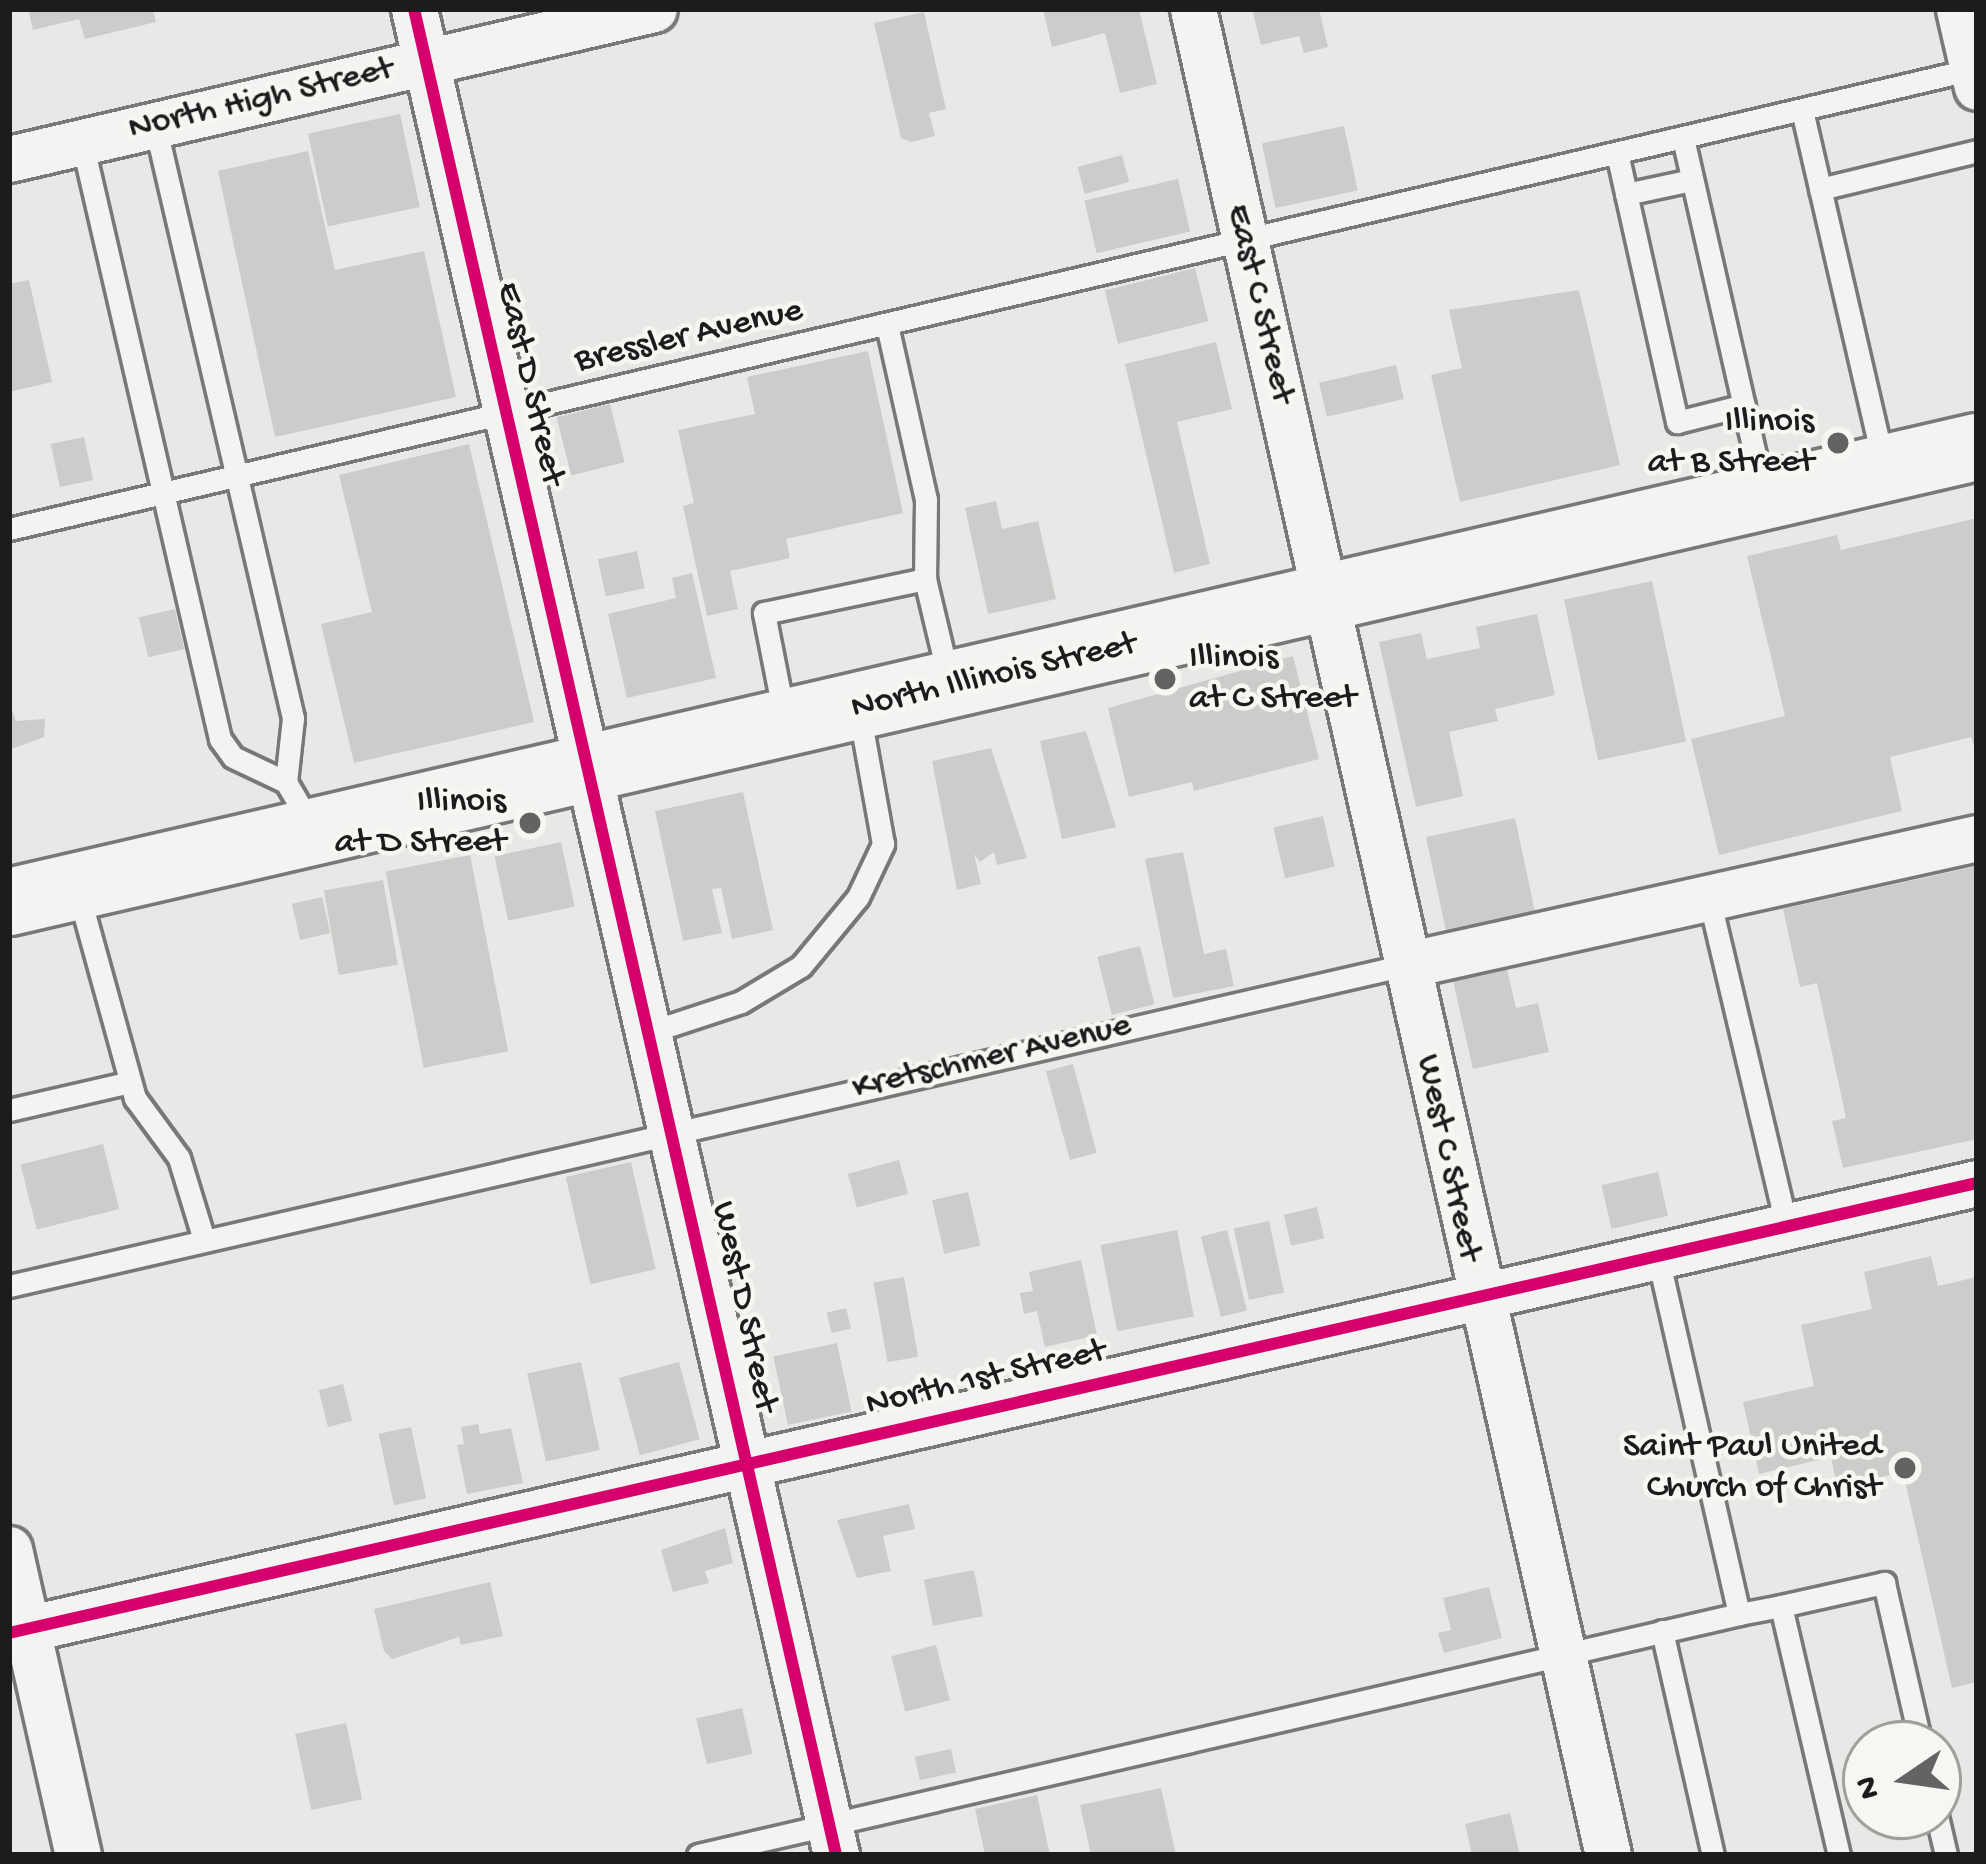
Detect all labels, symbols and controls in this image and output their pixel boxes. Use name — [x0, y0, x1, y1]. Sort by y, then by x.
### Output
street label: North High Street — [125, 49, 397, 151]
street label: East C Street — [1215, 200, 1303, 408]
street label: East D Street — [485, 278, 573, 490]
street label: Bressler Avenue — [571, 290, 807, 384]
place label: Illinois at B Street — [1648, 400, 1814, 485]
marker: Illinois at B Street — [1825, 430, 1851, 456]
street label: North Illinois Street — [847, 623, 1141, 731]
place label: Illinois at C Street — [1189, 636, 1356, 721]
marker: Illinois at C Street — [1152, 666, 1178, 692]
place label: Illinois at D Street — [335, 780, 506, 865]
marker: Illinois at D Street — [517, 810, 543, 836]
street label: Kretschmer Avenue — [849, 1005, 1135, 1111]
street label: West C Street — [1404, 1051, 1490, 1265]
street label: West D Street — [700, 1198, 786, 1416]
street label: North 1st Street — [862, 1330, 1110, 1428]
place label: Saint Paul United Church of Christ — [1623, 1425, 1881, 1510]
marker: Saint Paul United Church of Christ — [1892, 1455, 1918, 1481]
north arrow — [1842, 1720, 1962, 1840]
text: N — [1849, 1773, 1891, 1802]

